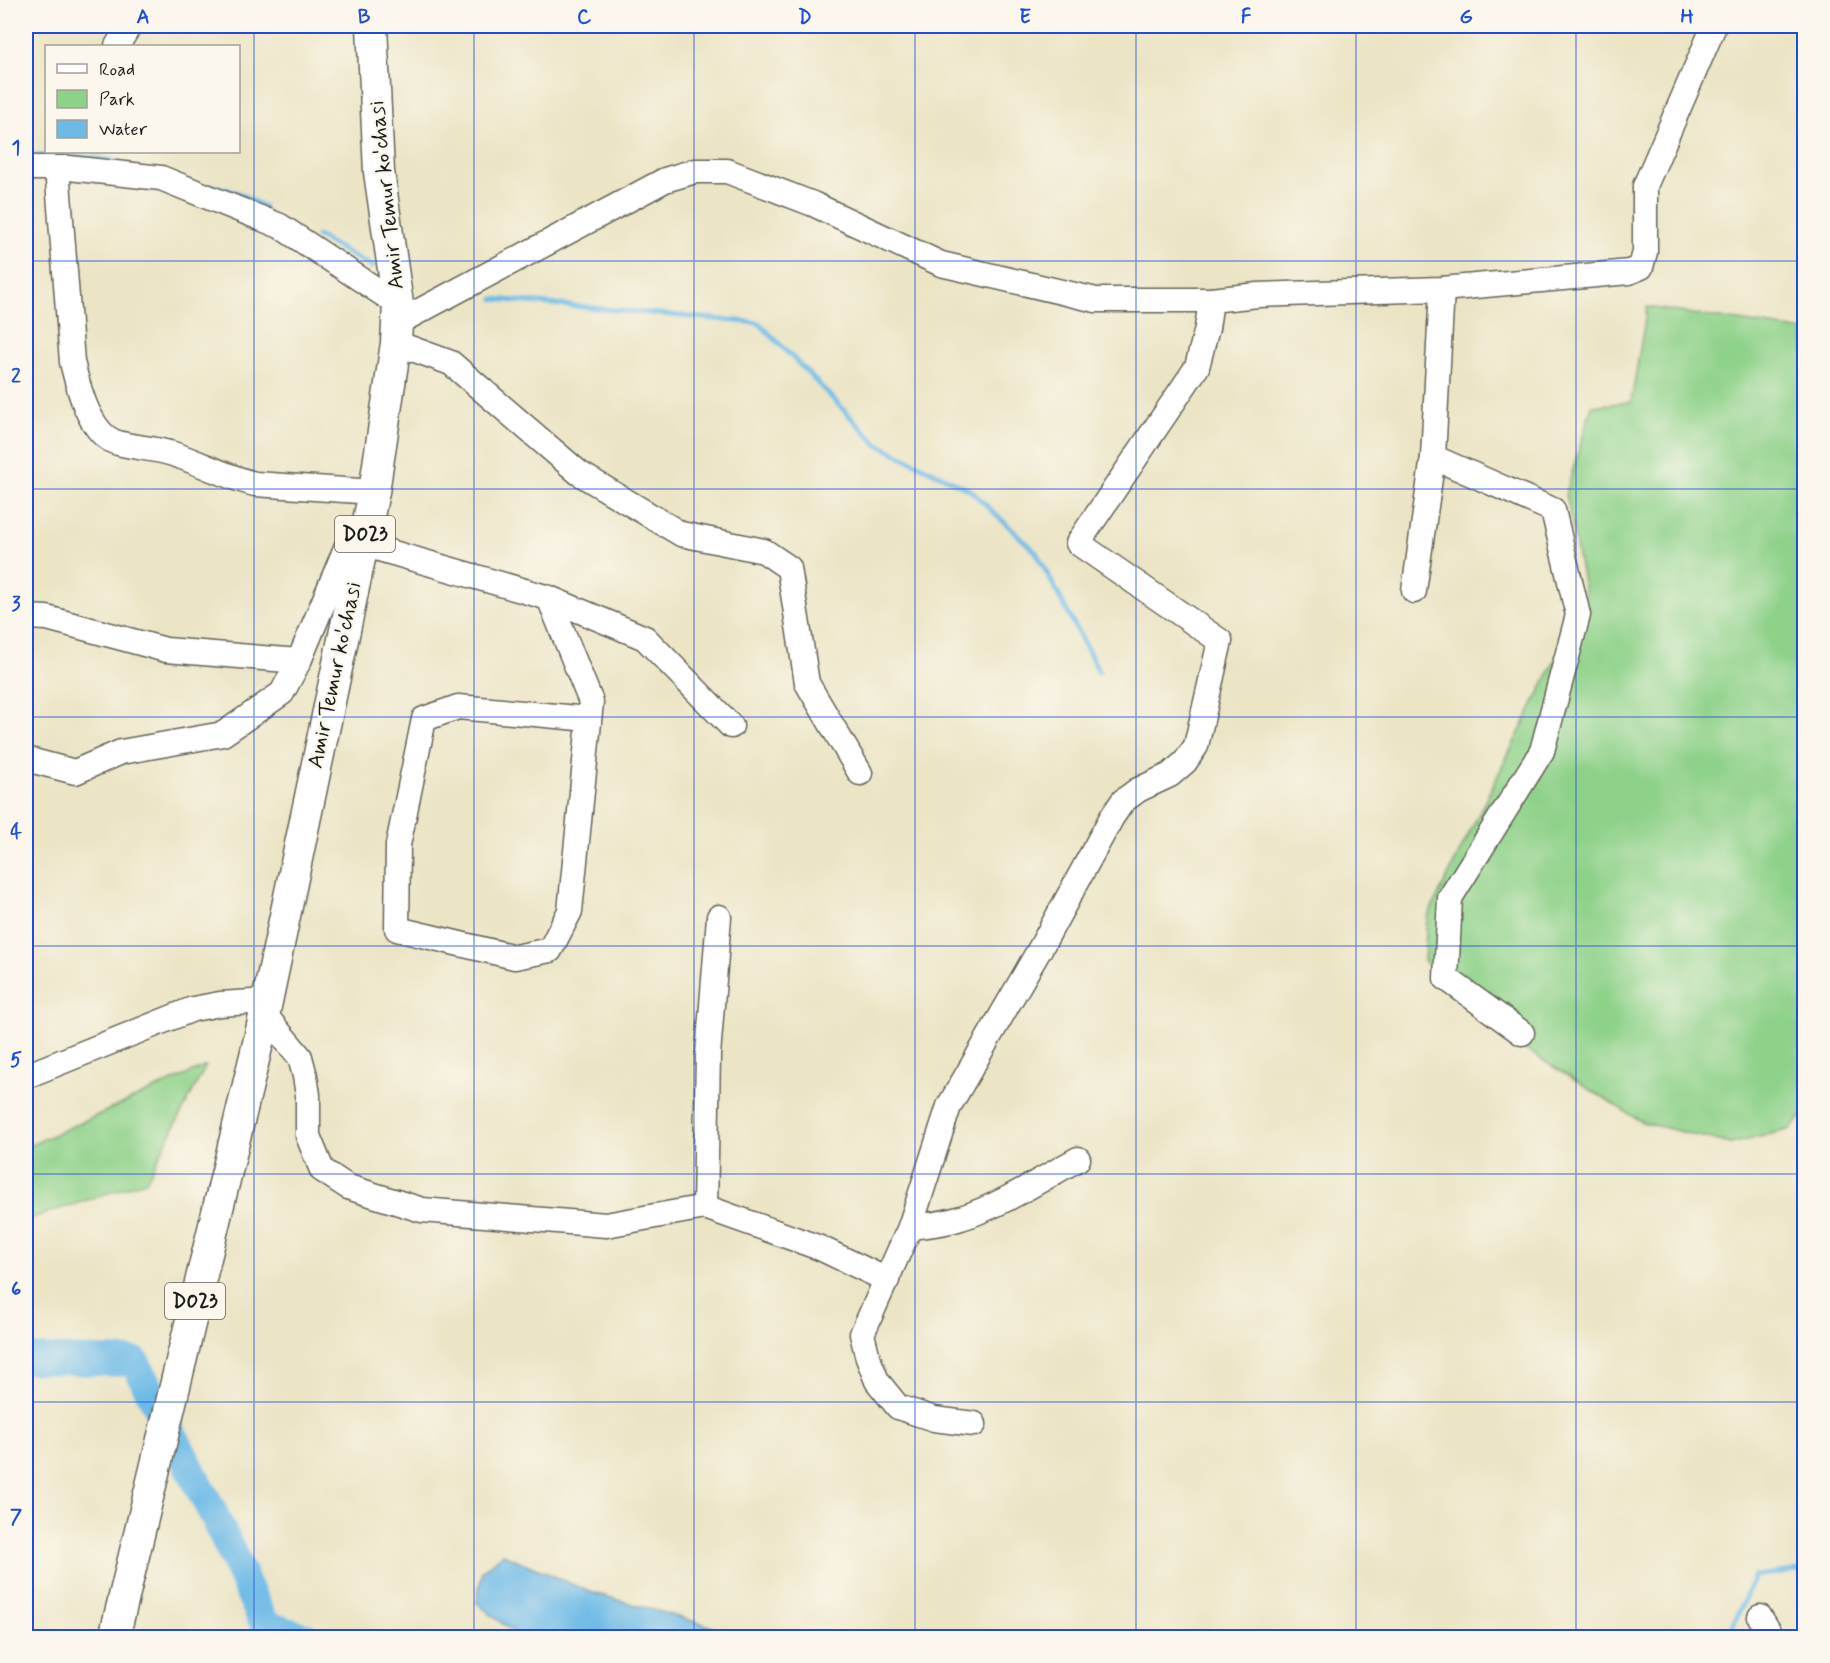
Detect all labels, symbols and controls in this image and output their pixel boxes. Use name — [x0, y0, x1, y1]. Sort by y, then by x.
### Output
text: A — [136, 4, 150, 31]
text: B — [358, 4, 371, 31]
text: C — [577, 4, 592, 31]
text: D — [798, 4, 812, 31]
text: E — [1019, 4, 1031, 31]
text: F — [1241, 4, 1252, 31]
text: G — [1459, 4, 1473, 31]
text: H — [1680, 4, 1694, 31]
legend — [45, 45, 240, 153]
text: Road — [99, 58, 135, 82]
text: Park — [99, 88, 135, 112]
street label: Amir Temur ko'chasi — [363, 99, 411, 291]
text: Water — [99, 118, 148, 142]
text: 1 — [12, 135, 20, 162]
text: 2 — [11, 363, 21, 390]
road number: D023 — [335, 516, 395, 552]
street label: Amir Temur ko'chasi — [302, 579, 368, 771]
text: 3 — [11, 591, 21, 618]
text: 4 — [10, 819, 22, 846]
text: 5 — [10, 1047, 22, 1074]
text: 6 — [11, 1276, 21, 1303]
road number: D023 — [165, 1283, 225, 1319]
text: 7 — [10, 1504, 22, 1531]

